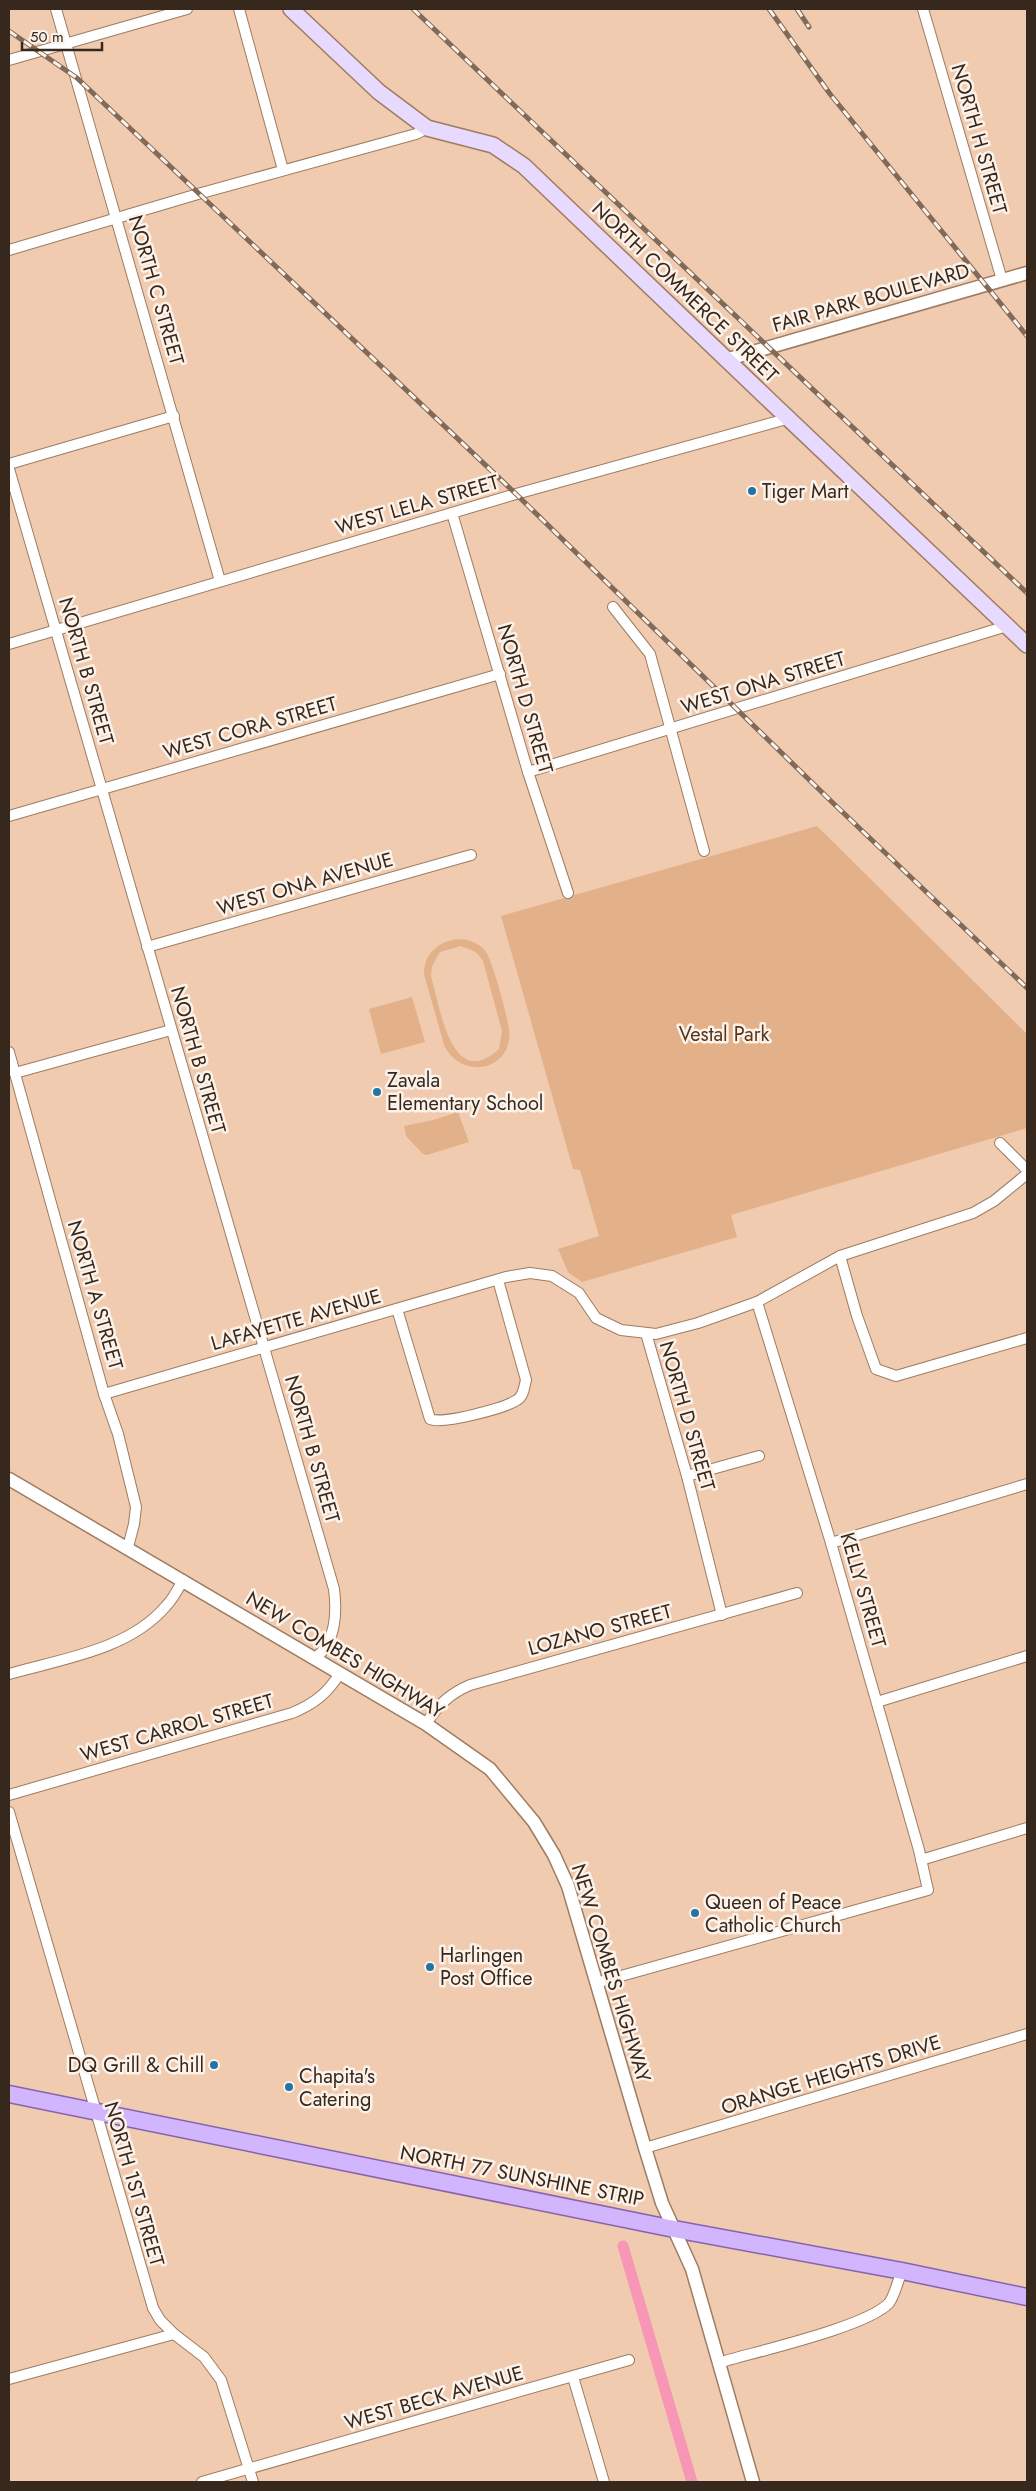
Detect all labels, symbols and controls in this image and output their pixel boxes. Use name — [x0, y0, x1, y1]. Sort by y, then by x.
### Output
scale bar — [22, 20, 102, 52]
text: 50 m — [30, 26, 64, 48]
street label: NORTH H STREET — [944, 60, 1015, 218]
street label: NORTH COMMERCE STREET — [585, 195, 785, 390]
street label: NORTH C STREET — [121, 212, 191, 369]
street label: FAIR PARK BOULEVARD — [769, 256, 973, 340]
street label: WEST LELA STREET — [332, 468, 503, 542]
place label: Tiger Mart — [762, 477, 849, 506]
marker: Tiger Mart — [746, 485, 758, 497]
street label: NORTH B STREET — [51, 594, 121, 749]
street label: NORTH D STREET — [490, 621, 560, 778]
street label: WEST ONA STREET — [677, 644, 849, 722]
street label: WEST CORA STREET — [160, 689, 341, 767]
street label: WEST ONA AVENUE — [214, 845, 396, 923]
street label: NORTH B STREET — [163, 983, 233, 1138]
park label: Vestal Park — [679, 1020, 770, 1049]
place label: Zavala Elementary School — [387, 1066, 543, 1118]
marker: Zavala Elementary School — [371, 1086, 383, 1098]
street label: NORTH A STREET — [60, 1217, 130, 1374]
street label: LAFAYETTE AVENUE — [207, 1282, 385, 1358]
street label: NORTH D STREET — [652, 1338, 722, 1495]
street label: NORTH B STREET — [277, 1372, 347, 1527]
street label: KELLY STREET — [833, 1529, 894, 1652]
street label: NEW COMBES HIGHWAY — [240, 1584, 450, 1726]
street label: LOZANO STREET — [525, 1597, 676, 1663]
street label: WEST CARROL STREET — [77, 1686, 278, 1769]
street label: NEW COMBES HIGHWAY — [564, 1860, 658, 2086]
place label: Queen of Peace Catholic Church — [705, 1888, 841, 1940]
marker: Queen of Peace Catholic Church — [689, 1907, 701, 1919]
place label: Harlingen Post Office — [440, 1941, 532, 1993]
marker: Harlingen Post Office — [424, 1961, 436, 1973]
street label: ORANGE HEIGHTS DRIVE — [718, 2028, 944, 2122]
place label: DQ Grill & Chill — [68, 2051, 204, 2080]
marker: DQ Grill & Chill — [208, 2059, 220, 2071]
place label: Chapita's Catering — [299, 2062, 375, 2114]
marker: Chapita's Catering — [283, 2081, 295, 2093]
street label: NORTH 1ST STREET — [97, 2098, 172, 2270]
street label: NORTH 77 SUNSHINE STRIP — [397, 2138, 647, 2214]
street label: WEST BECK AVENUE — [341, 2359, 527, 2437]

